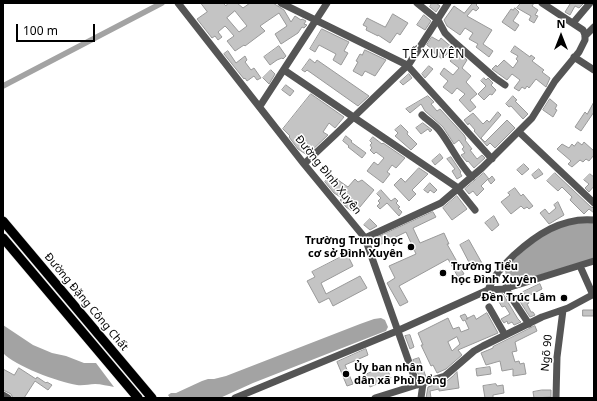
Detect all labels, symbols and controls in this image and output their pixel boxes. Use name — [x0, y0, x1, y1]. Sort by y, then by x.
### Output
scale bar — [18, 16, 97, 42]
north arrow — [541, 16, 581, 56]
text: N — [557, 16, 565, 31]
text: 100 m — [23, 22, 58, 39]
district label: TẾ XUYÊN — [403, 48, 465, 62]
street label: Đường Đình Xuyên — [292, 133, 364, 217]
place label: Trường Trung học cơ sở Đình Xuyên — [305, 234, 403, 260]
marker: Trường Trung học cơ sở Đình Xuyên — [406, 242, 416, 252]
street label: Đường Đặng Công Chất — [41, 251, 131, 353]
place label: Trường Tiểu học Đình Xuyên — [451, 260, 537, 286]
marker: Trường Tiểu học Đình Xuyên — [438, 268, 448, 278]
place label: Đền Trúc Lâm — [482, 291, 556, 305]
marker: Đền Trúc Lâm — [559, 293, 569, 303]
street label: Ngõ 90 — [539, 334, 555, 372]
place label: Ủy ban nhân dân xã Phù Đổng — [354, 361, 446, 387]
marker: Ủy ban nhân dân xã Phù Đổng — [341, 369, 351, 379]

